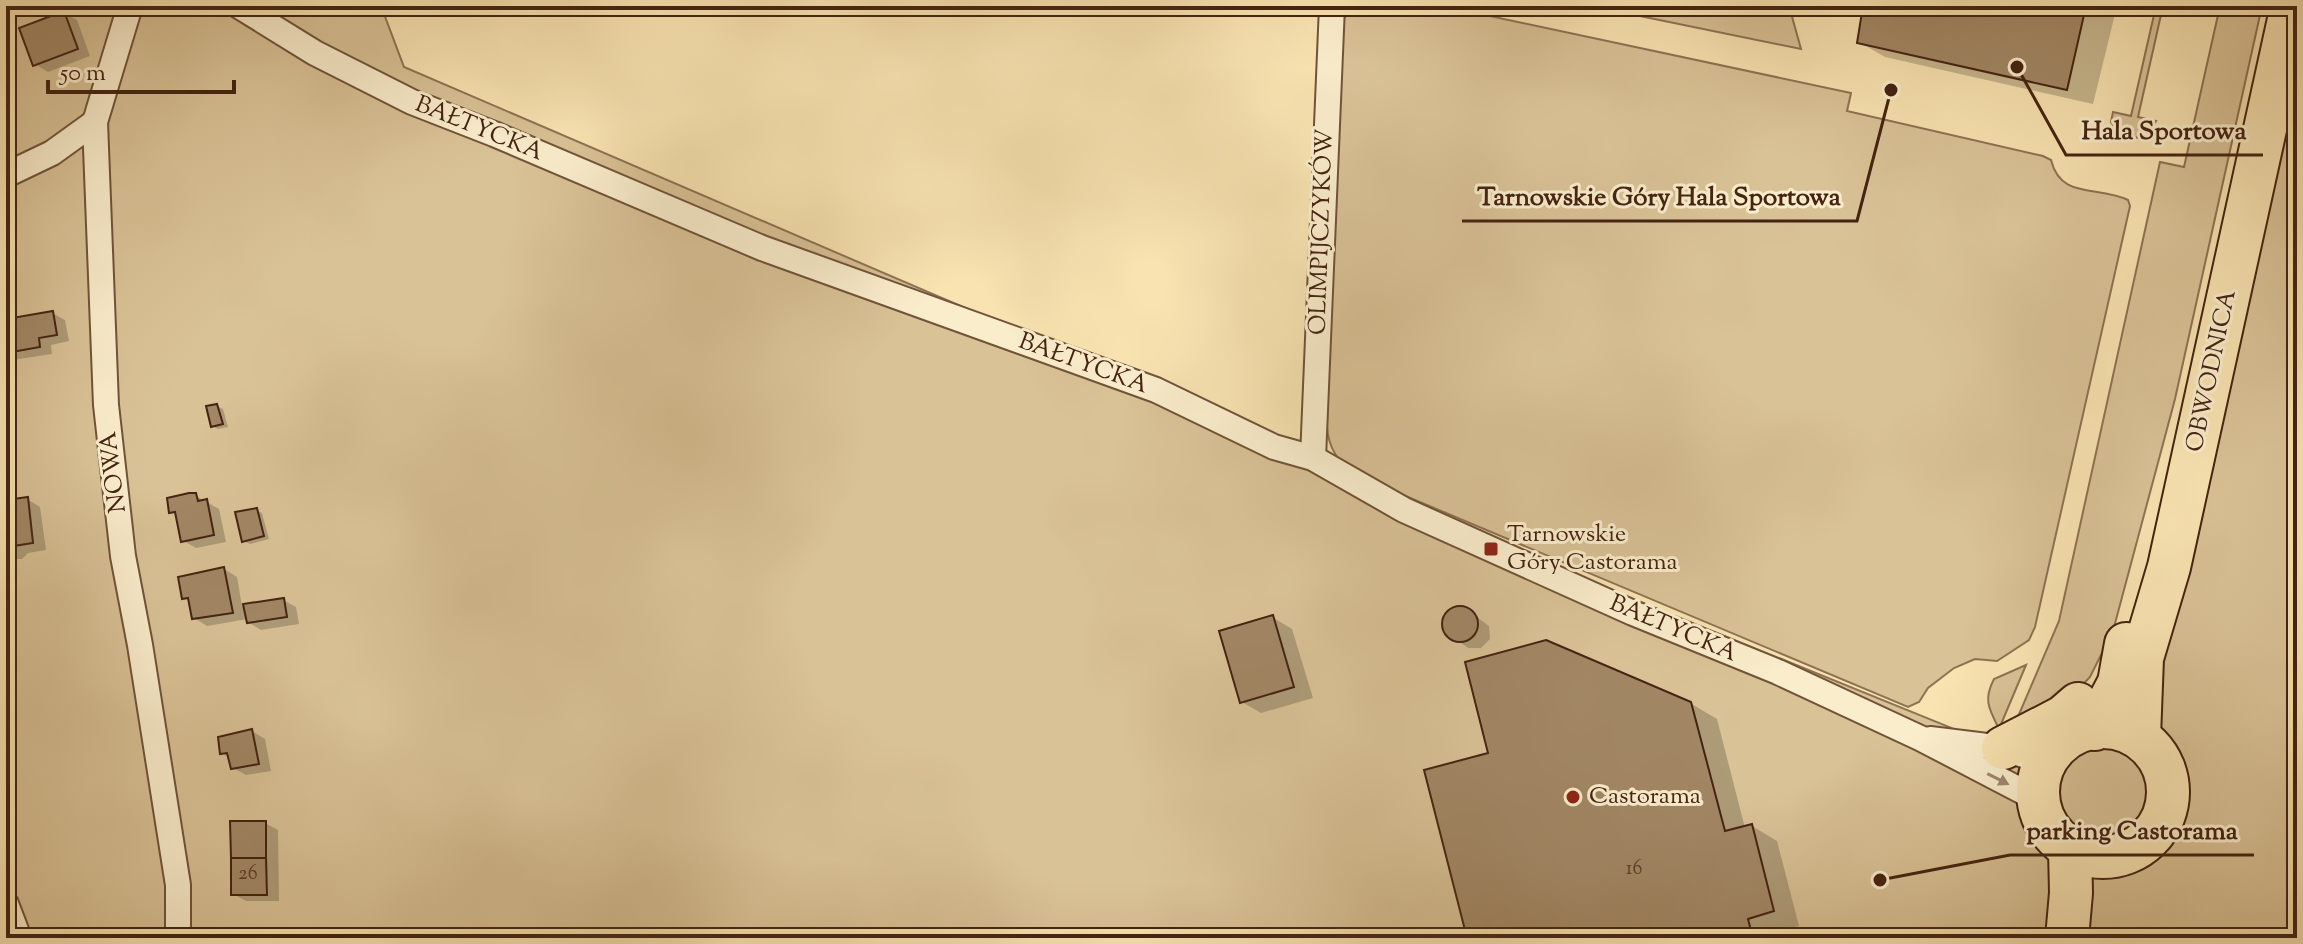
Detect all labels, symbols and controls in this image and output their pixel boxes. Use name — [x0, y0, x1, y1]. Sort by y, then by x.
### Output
scale bar — [48, 44, 234, 94]
text: 50 m — [58, 57, 106, 91]
street label: BAŁTYCKA — [410, 88, 549, 170]
callout: Hala Sportowa — [2066, 105, 2263, 155]
text: Hala Sportowa — [2081, 114, 2247, 151]
street label: OLIMPIJCZYKÓW — [1301, 128, 1343, 336]
callout: Tarnowskie Góry Hala Sportowa — [1462, 171, 1857, 221]
text: Tarnowskie Góry Hala Sportowa — [1477, 180, 1841, 217]
street label: OBWODNICA — [2178, 286, 2246, 455]
street label: BAŁTYCKA — [1013, 325, 1153, 403]
street label: NOWA — [92, 429, 136, 515]
place label: Tarnowskie Góry Castorama — [1507, 518, 1678, 580]
marker: Tarnowskie Góry Castorama — [1482, 540, 1500, 558]
street label: BAŁTYCKA — [1604, 587, 1743, 671]
one-way arrow — [1986, 772, 2009, 786]
place label: Castorama — [1589, 780, 1701, 814]
marker: Castorama — [1564, 788, 1582, 806]
callout: parking Castorama — [2010, 805, 2254, 855]
text: parking Castorama — [2026, 814, 2238, 851]
house number: 16 — [1626, 855, 1642, 884]
house number: 26 — [238, 860, 258, 889]

